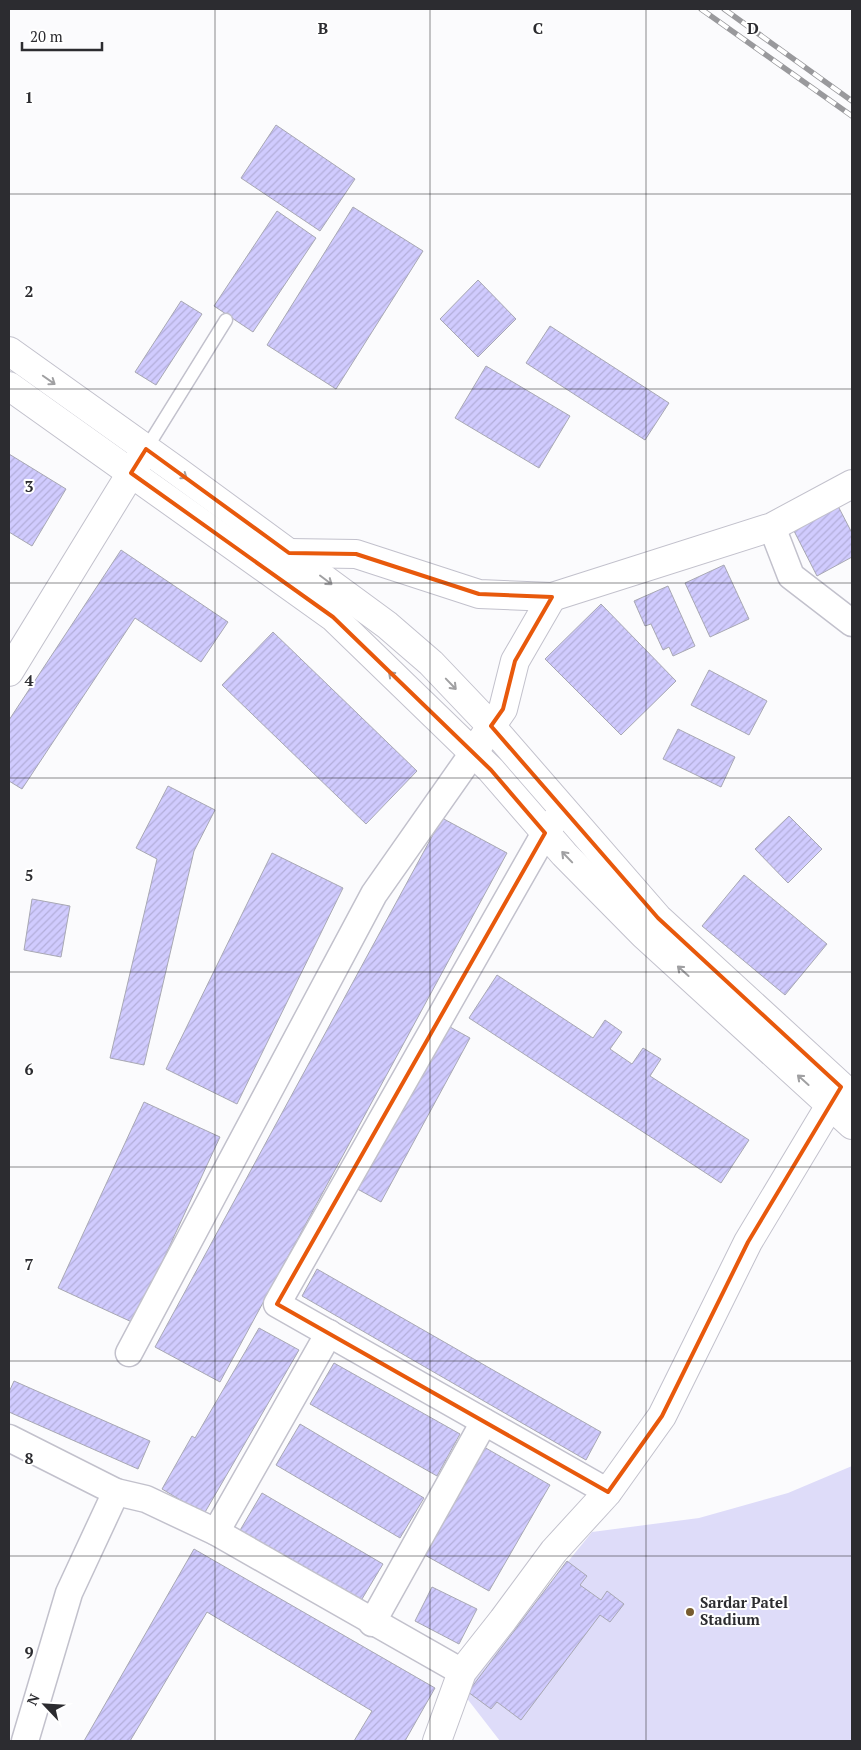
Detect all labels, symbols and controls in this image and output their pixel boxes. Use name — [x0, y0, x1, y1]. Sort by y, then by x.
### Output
text: B — [318, 17, 328, 39]
text: C — [533, 17, 543, 39]
text: D — [747, 17, 759, 39]
scale bar — [22, 20, 102, 52]
text: 20 m — [30, 26, 63, 46]
text: 1 — [24, 86, 34, 108]
text: 2 — [24, 280, 34, 302]
one-way arrow — [41, 374, 55, 385]
one-way arrow — [174, 468, 187, 479]
text: 3 — [24, 475, 34, 497]
one-way arrow — [319, 575, 333, 585]
text: 4 — [24, 669, 34, 691]
one-way arrow — [388, 671, 400, 683]
one-way arrow — [445, 678, 457, 690]
one-way arrow — [561, 851, 573, 863]
text: 5 — [24, 864, 34, 886]
one-way arrow — [676, 965, 689, 977]
text: 6 — [24, 1058, 34, 1080]
one-way arrow — [796, 1075, 809, 1086]
text: 7 — [24, 1253, 34, 1275]
text: 8 — [24, 1447, 34, 1469]
place label: Sardar Patel Stadium — [700, 1592, 788, 1629]
marker: Sardar Patel Stadium — [684, 1606, 696, 1618]
text: 9 — [24, 1641, 34, 1663]
north arrow — [20, 1680, 70, 1730]
text: N — [22, 1690, 44, 1708]

